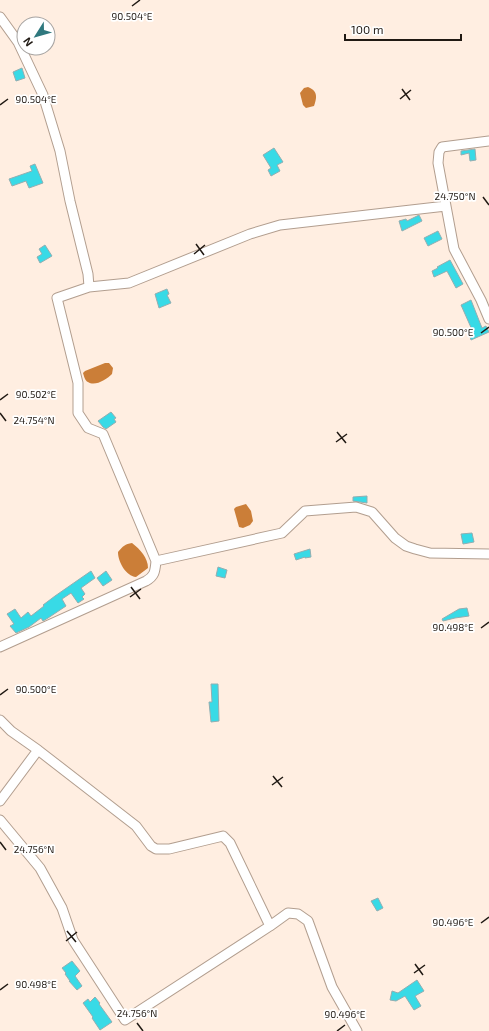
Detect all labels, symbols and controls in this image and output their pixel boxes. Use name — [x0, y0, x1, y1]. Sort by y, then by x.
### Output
text: 90.504°E — [112, 10, 153, 22]
north arrow — [16, 16, 56, 56]
scale bar — [345, 16, 461, 42]
text: 100 m — [351, 22, 383, 36]
text: N — [20, 35, 35, 49]
text: 90.504°E — [16, 93, 57, 105]
text: 24.750°N — [435, 190, 475, 202]
text: 90.500°E — [433, 326, 474, 338]
text: 90.502°E — [16, 388, 57, 400]
text: 24.754°N — [13, 414, 55, 426]
text: 90.498°E — [432, 621, 474, 633]
text: 90.500°E — [16, 683, 57, 695]
text: 24.756°N — [14, 843, 54, 855]
text: 90.496°E — [433, 916, 474, 928]
text: 90.498°E — [15, 978, 57, 990]
text: 24.756°N — [117, 1007, 157, 1019]
text: 90.496°E — [325, 1008, 366, 1020]

